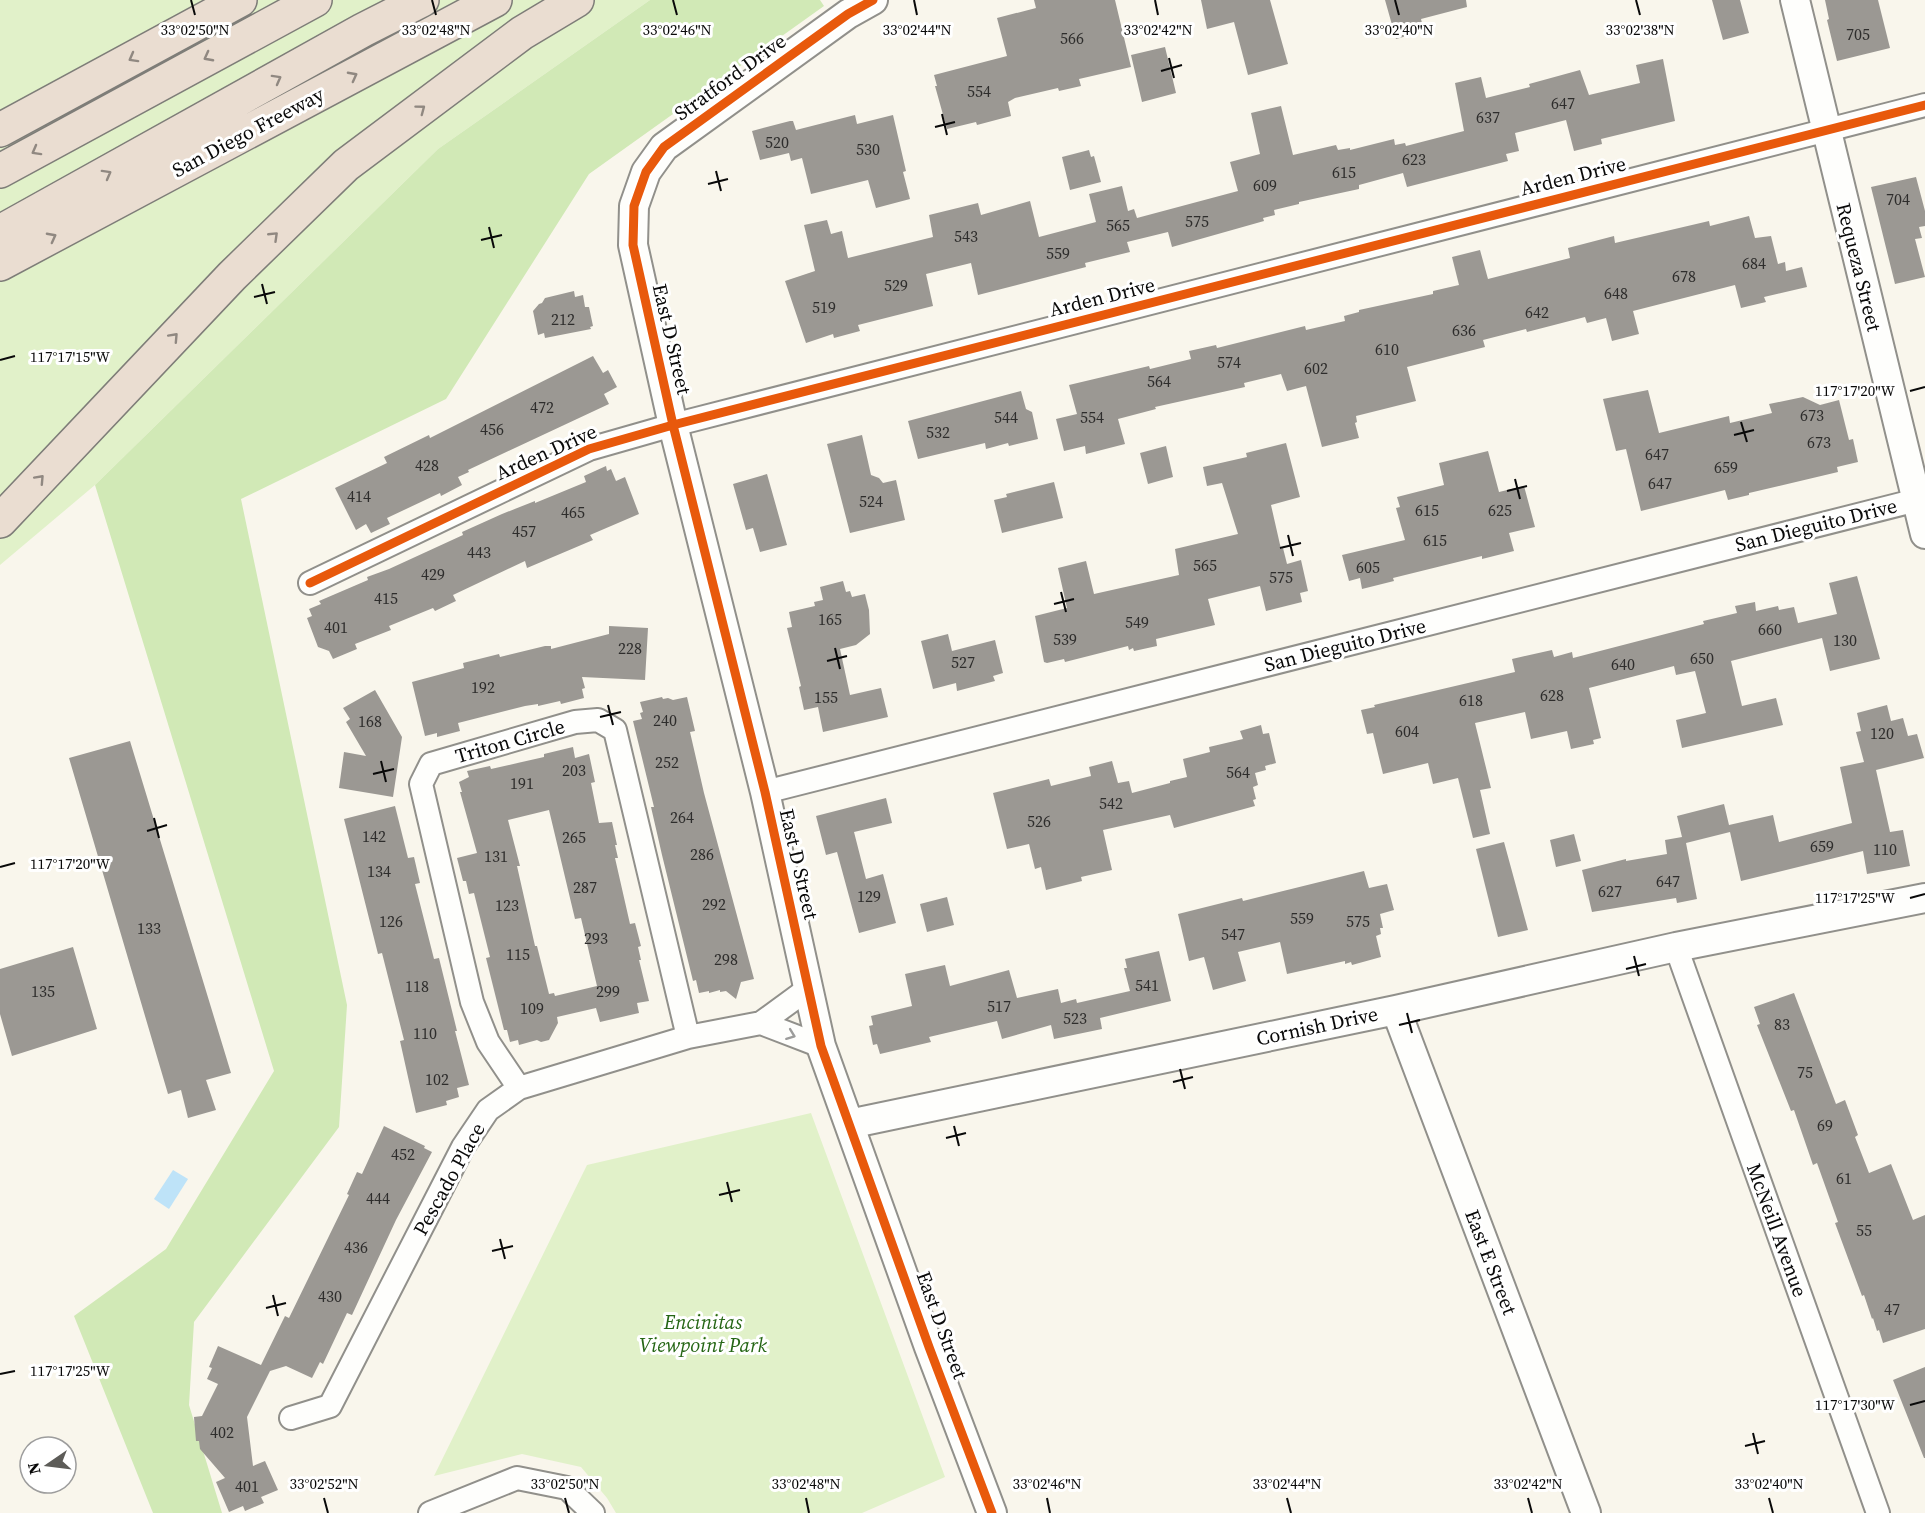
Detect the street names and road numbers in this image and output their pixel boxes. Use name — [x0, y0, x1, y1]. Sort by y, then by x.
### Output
street label: Stratford Drive — [668, 27, 792, 127]
street label: San Diego Freeway — [167, 80, 329, 184]
street label: Arden Drive — [1517, 149, 1629, 203]
street label: Requeza Street — [1830, 200, 1889, 335]
street label: Arden Drive — [1046, 270, 1158, 324]
street label: East D Street — [646, 281, 698, 398]
street label: Arden Drive — [491, 417, 601, 487]
street label: San Dieguito Drive — [1732, 491, 1900, 559]
street label: San Dieguito Drive — [1261, 611, 1429, 679]
street label: Triton Circle — [452, 712, 568, 770]
street label: East D Street — [773, 806, 825, 923]
street label: Cornish Drive — [1254, 999, 1380, 1053]
street label: Pescado Place — [406, 1118, 492, 1240]
street label: McNeill Avenue — [1740, 1159, 1814, 1301]
street label: East E Street — [1458, 1205, 1524, 1319]
street label: East D Street — [910, 1267, 975, 1383]

